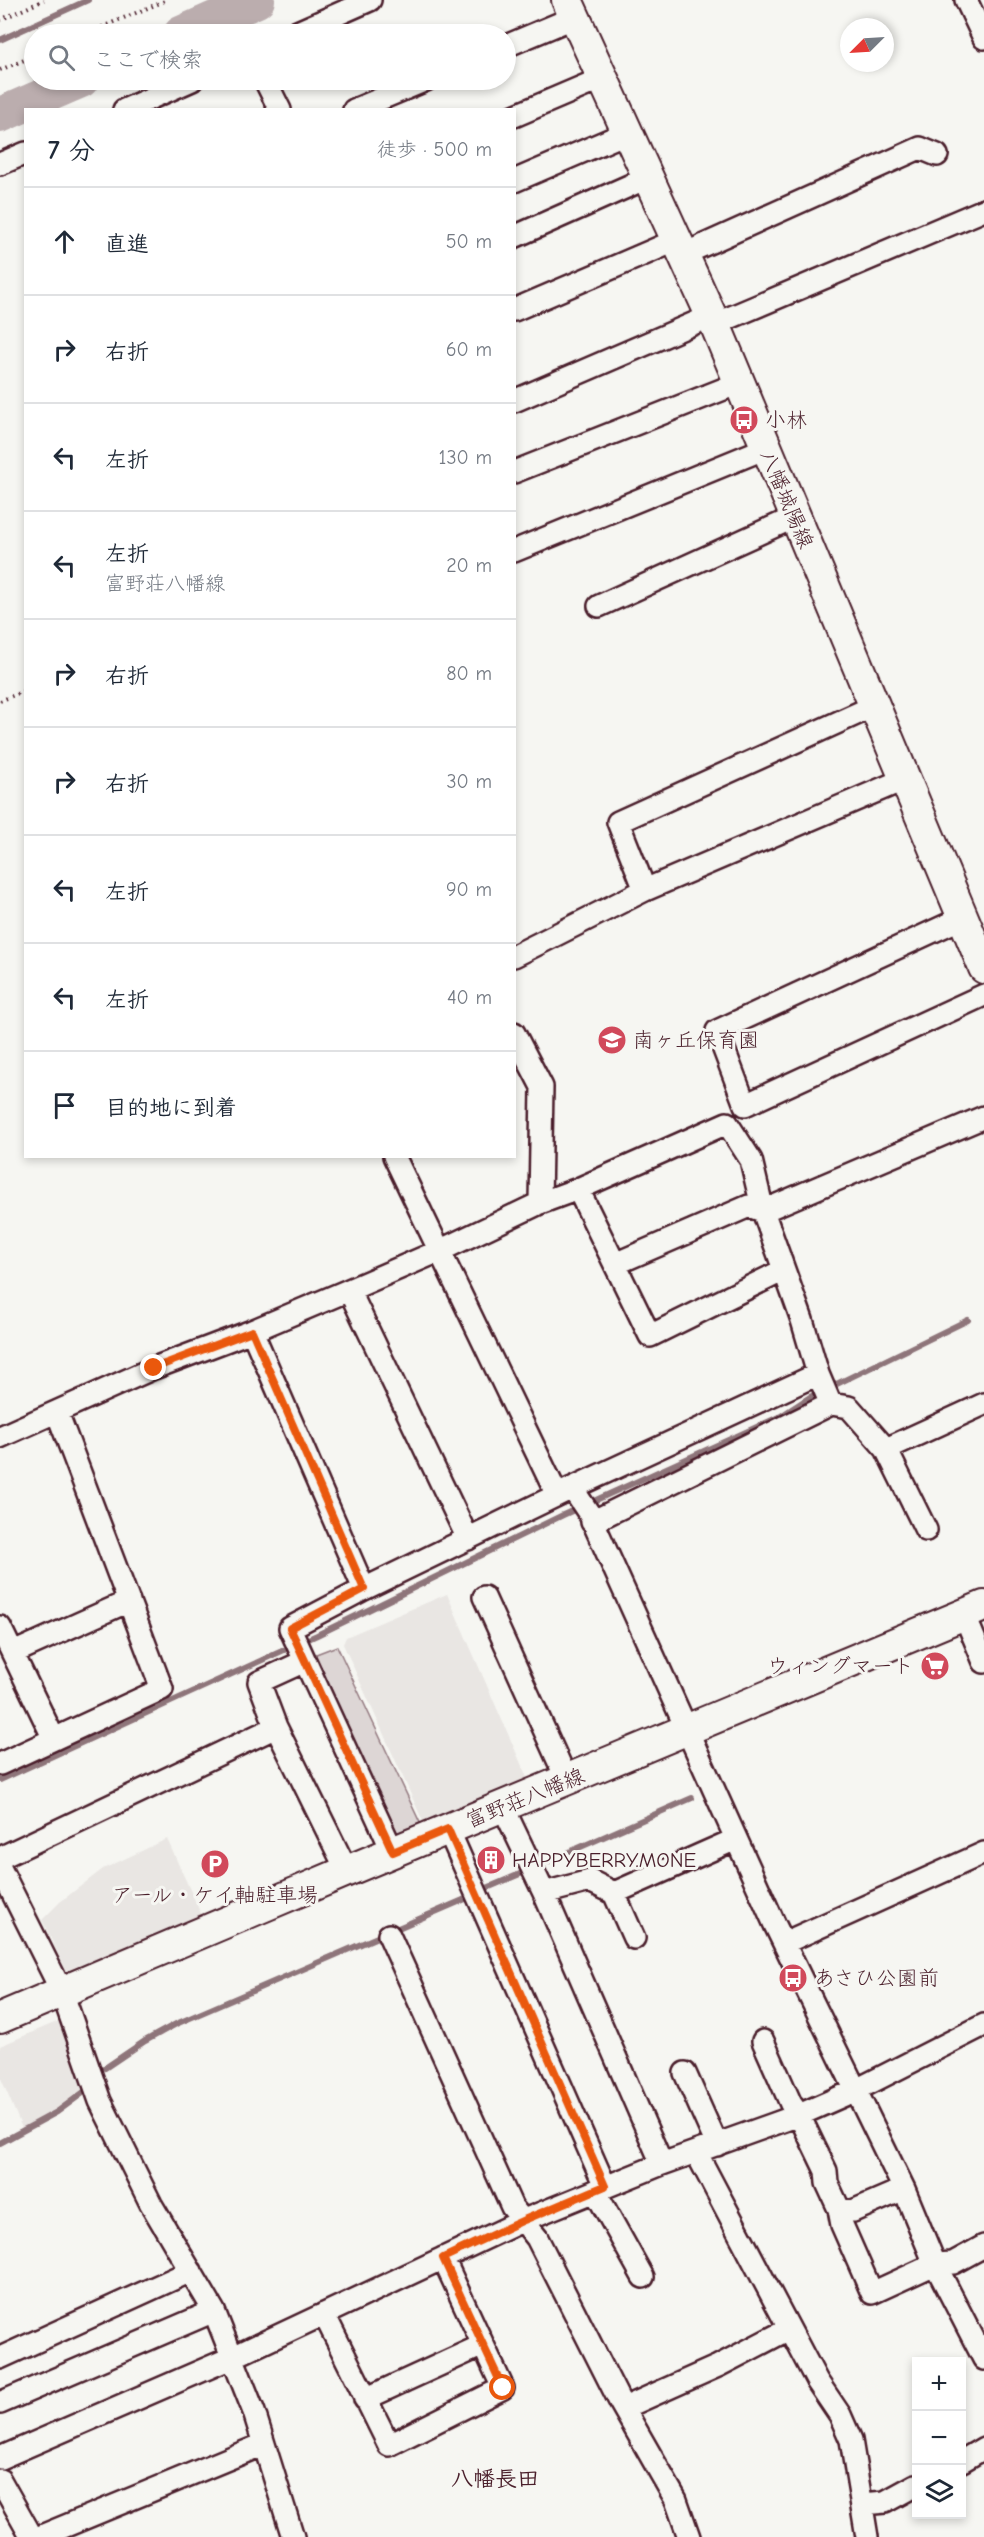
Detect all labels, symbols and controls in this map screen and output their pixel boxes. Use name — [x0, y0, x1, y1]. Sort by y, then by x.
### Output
north arrow — [840, 18, 894, 72]
search box — [24, 24, 516, 90]
icon: search — [45, 41, 78, 74]
text: ここで検索 — [93, 47, 203, 73]
text: 7 分 — [48, 136, 95, 166]
text: 徒歩 · 500 m — [377, 138, 492, 161]
icon: ahead — [48, 225, 81, 258]
text: 50 m — [446, 230, 492, 253]
text: 直進 — [105, 231, 149, 257]
icon: right — [48, 333, 81, 366]
text: 60 m — [446, 338, 492, 361]
text: 右折 — [105, 339, 149, 365]
bus stop icon: 小林 — [728, 404, 760, 436]
place label: 小林 — [765, 408, 807, 432]
icon: left — [48, 441, 81, 474]
text: 130 m — [439, 446, 492, 469]
street label: 八幡城陽線 — [755, 446, 819, 552]
text: 左折 — [105, 447, 149, 473]
text: 左折 — [105, 541, 149, 567]
icon: left — [48, 549, 81, 582]
text: 20 m — [446, 554, 492, 577]
text: 富野荘八幡線 — [105, 572, 225, 595]
icon: right — [48, 657, 81, 690]
text: 80 m — [446, 662, 492, 685]
text: 右折 — [105, 663, 149, 689]
icon: right — [48, 765, 81, 798]
text: 30 m — [446, 770, 492, 793]
text: 右折 — [105, 771, 149, 797]
icon: left — [48, 873, 81, 906]
text: 90 m — [446, 878, 492, 901]
text: 左折 — [105, 879, 149, 905]
icon: left — [48, 981, 81, 1014]
text: 40 m — [447, 986, 492, 1009]
text: 左折 — [105, 987, 149, 1013]
school or university icon: 南ヶ丘保育園 — [596, 1024, 628, 1056]
place label: 南ヶ丘保育園 — [633, 1028, 759, 1052]
icon: arrive — [48, 1089, 81, 1122]
text: 目的地に到着 — [105, 1095, 237, 1121]
route end — [140, 1354, 166, 1380]
supermarket icon: ウィングマート — [919, 1650, 951, 1682]
place label: ウィングマート — [767, 1654, 914, 1678]
street label: 富野荘八幡線 — [462, 1763, 588, 1833]
building icon: HAPPYBERRY.MONE — [475, 1844, 507, 1876]
parking icon: アール・ケイ軸駐車場 — [199, 1848, 231, 1880]
place label: HAPPYBERRY.MONE — [512, 1848, 696, 1872]
place label: アール・ケイ軸駐車場 — [112, 1883, 318, 1907]
bus stop icon: あさひ公園前 — [777, 1962, 809, 1994]
place label: あさひ公園前 — [814, 1966, 939, 1990]
map controls — [912, 2357, 966, 2519]
button: + — [912, 2357, 966, 2411]
route start — [489, 2374, 515, 2400]
button: − — [912, 2411, 966, 2465]
button: layers — [912, 2465, 966, 2519]
district label: 八幡長田 — [451, 2466, 539, 2492]

